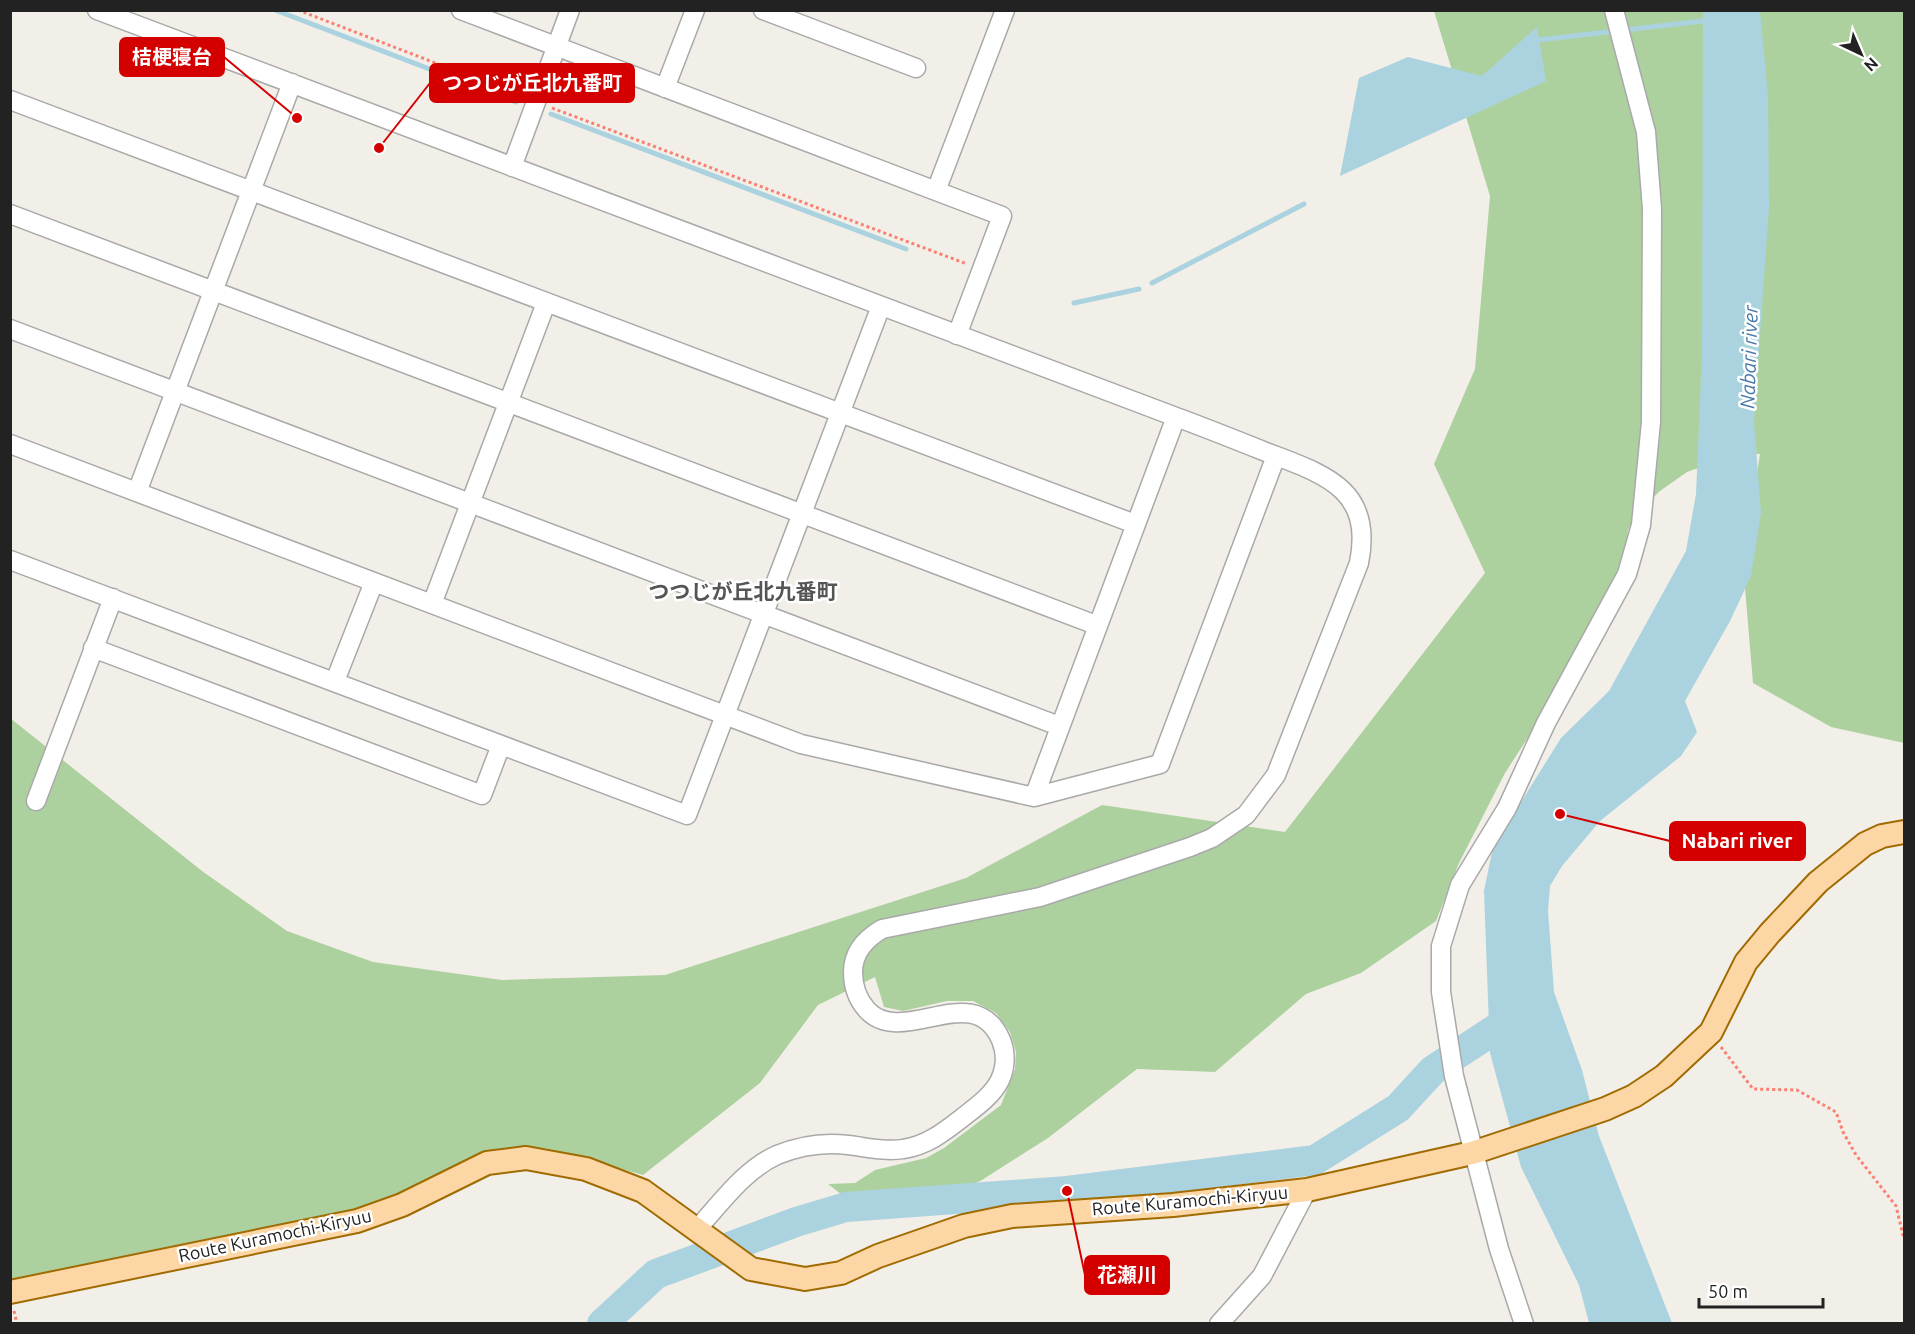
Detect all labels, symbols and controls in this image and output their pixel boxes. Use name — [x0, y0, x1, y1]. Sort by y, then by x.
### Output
north arrow — [1831, 24, 1891, 84]
callout: 桔梗寝台 — [120, 38, 224, 76]
text: 桔梗寝台 — [132, 45, 212, 68]
text: N — [1861, 54, 1882, 75]
callout: つつじが丘北九番町 — [430, 64, 634, 102]
text: つつじが丘北九番町 — [442, 71, 622, 94]
water label: Nabari river — [1735, 304, 1762, 409]
district label: つつじが丘北九番町 — [649, 579, 838, 603]
callout: Nabari river — [1670, 822, 1805, 860]
text: Nabari river — [1682, 829, 1793, 852]
street label: Route Kuramochi-Kiryuu — [1091, 1181, 1289, 1219]
street label: Route Kuramochi-Kiryuu — [176, 1205, 373, 1265]
callout: 花瀬川 — [1085, 1256, 1169, 1294]
text: 花瀬川 — [1097, 1263, 1157, 1286]
scale bar — [1699, 1271, 1824, 1309]
text: 50 m — [1708, 1281, 1748, 1301]

